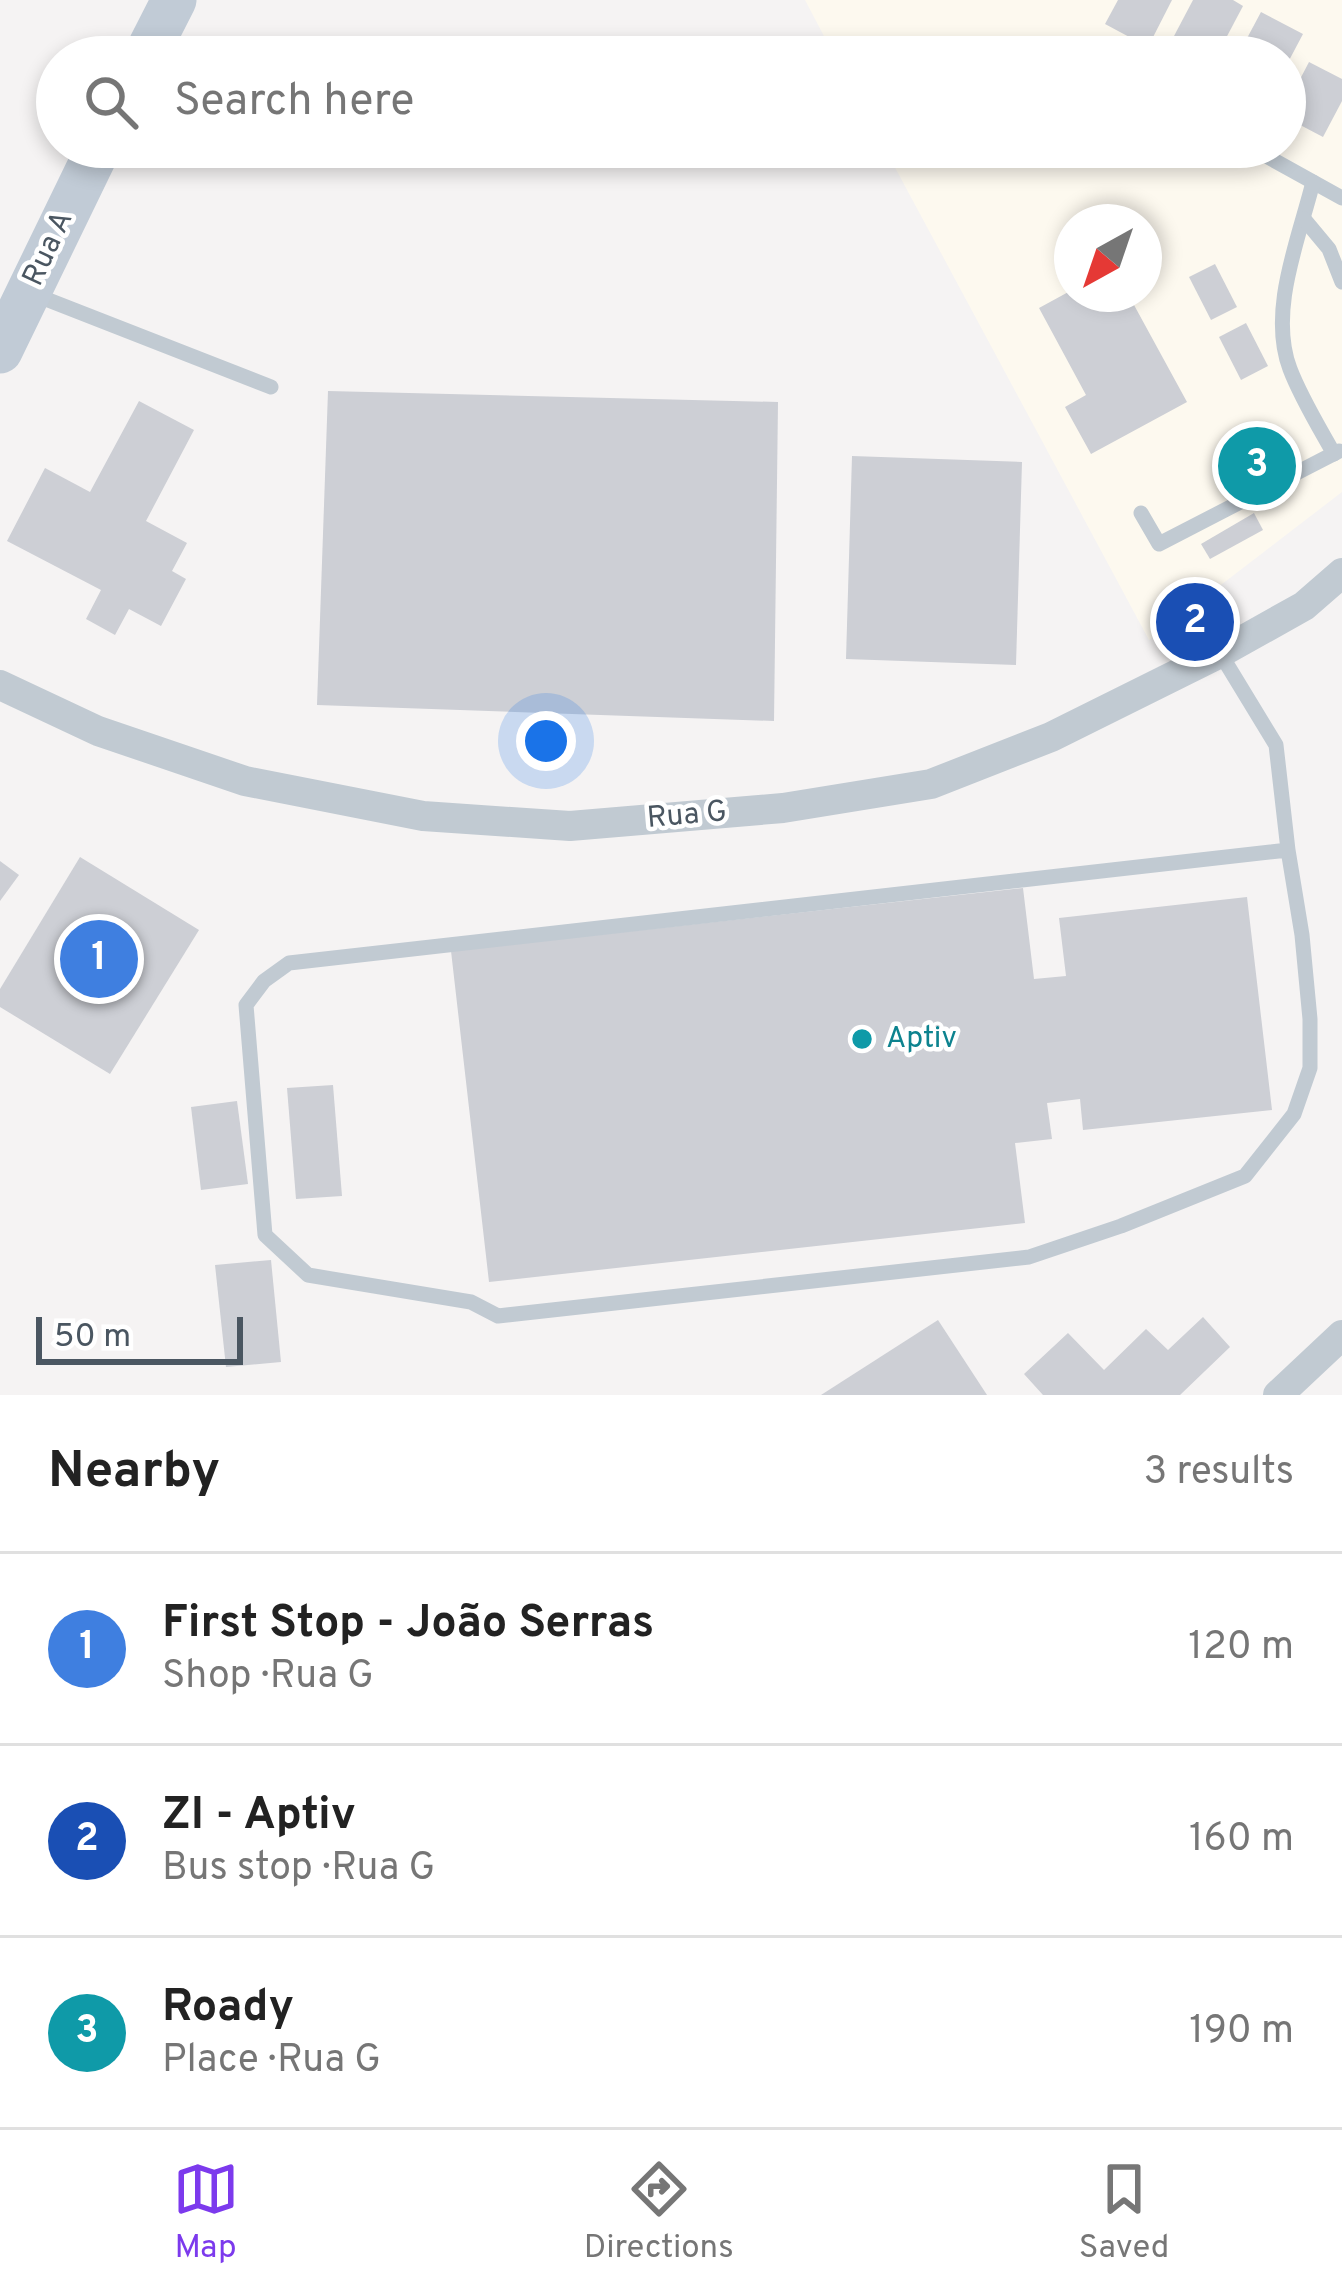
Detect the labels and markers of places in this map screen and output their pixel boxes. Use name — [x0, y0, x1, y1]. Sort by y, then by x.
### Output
pin: 3 — [1218, 421, 1296, 511]
pin: 2 — [1156, 577, 1234, 667]
pin: 1 — [60, 914, 138, 1004]
place label: Aptiv — [886, 1021, 957, 1058]
marker: Aptiv — [849, 1026, 875, 1052]

